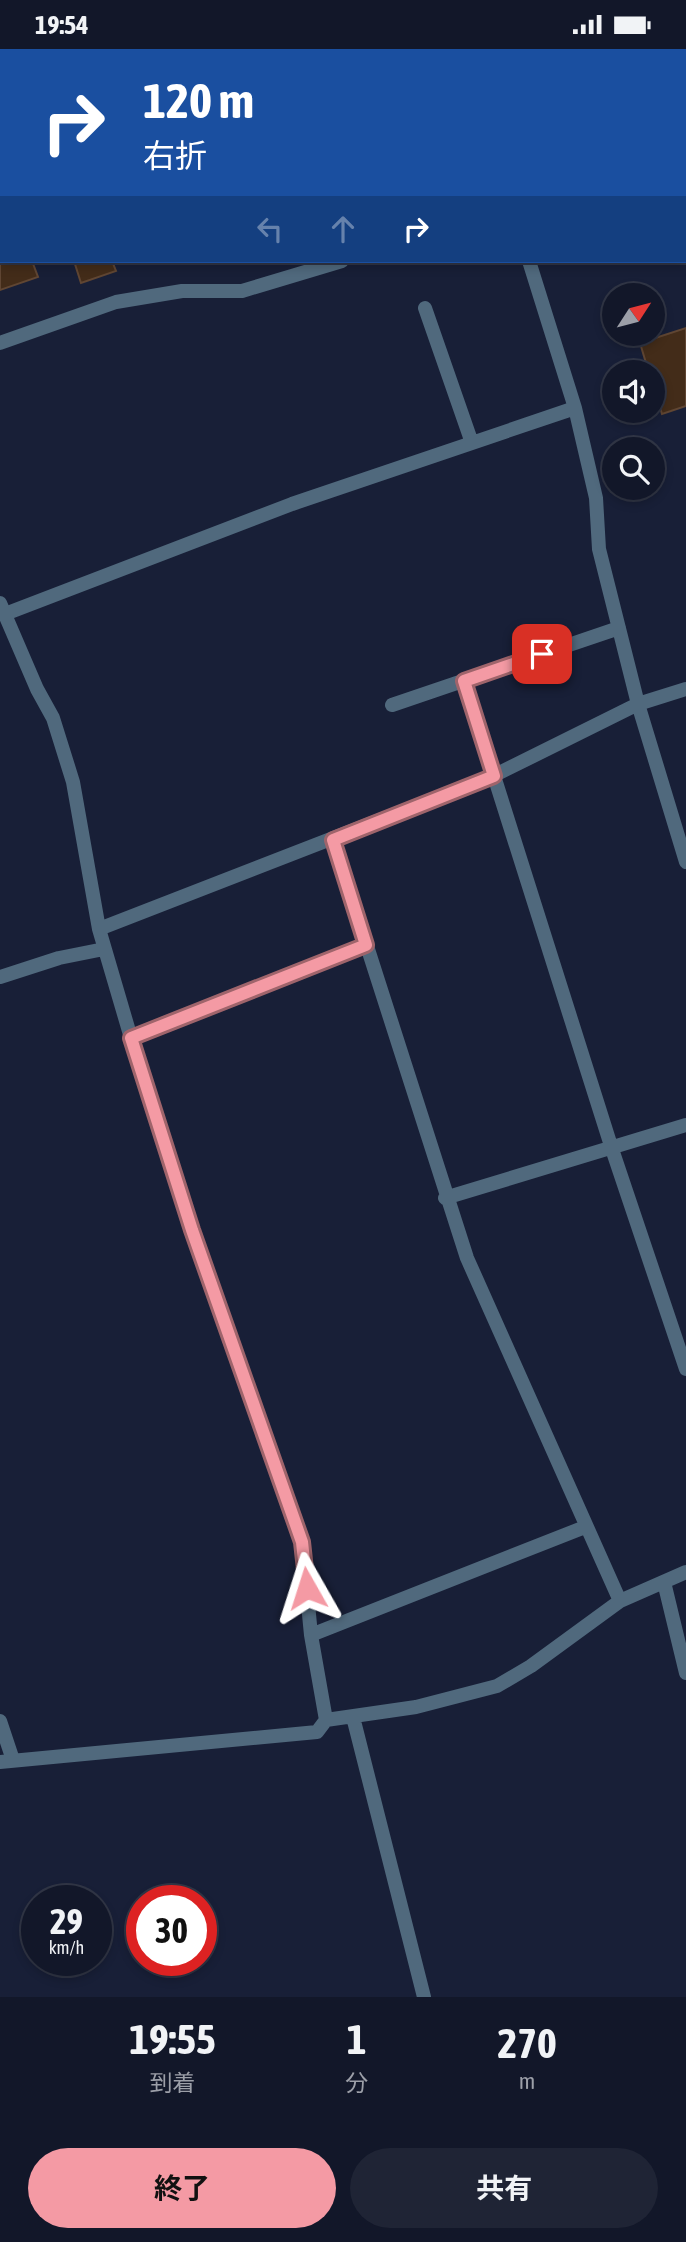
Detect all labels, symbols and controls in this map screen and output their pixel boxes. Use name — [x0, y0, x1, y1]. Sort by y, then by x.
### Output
text: 19:54 — [35, 10, 89, 40]
text: 120 m — [143, 72, 254, 128]
icon: right — [28, 77, 119, 168]
text: 右折 — [143, 137, 207, 174]
icon: left — [251, 210, 289, 248]
icon: ahead — [324, 210, 362, 248]
icon: right — [397, 210, 435, 248]
north arrow — [602, 283, 665, 347]
map controls — [602, 283, 665, 500]
button: sound — [602, 360, 665, 423]
button: search — [602, 437, 665, 500]
pin — [512, 624, 572, 684]
icon: arrive — [523, 635, 561, 673]
position arrow — [270, 1551, 344, 1625]
speed limit sign: 30 — [126, 1885, 217, 1976]
text: 29 — [50, 1901, 83, 1941]
text: km/h — [49, 1937, 84, 1958]
text: 19:55 — [129, 2015, 216, 2063]
text: 1 — [347, 2015, 366, 2063]
text: 270 — [497, 2019, 557, 2067]
text: m — [519, 2068, 535, 2094]
text: 到着 — [150, 2070, 196, 2096]
text: 分 — [345, 2070, 368, 2096]
button: 終了 — [28, 2148, 336, 2228]
button: 共有 — [350, 2148, 658, 2228]

